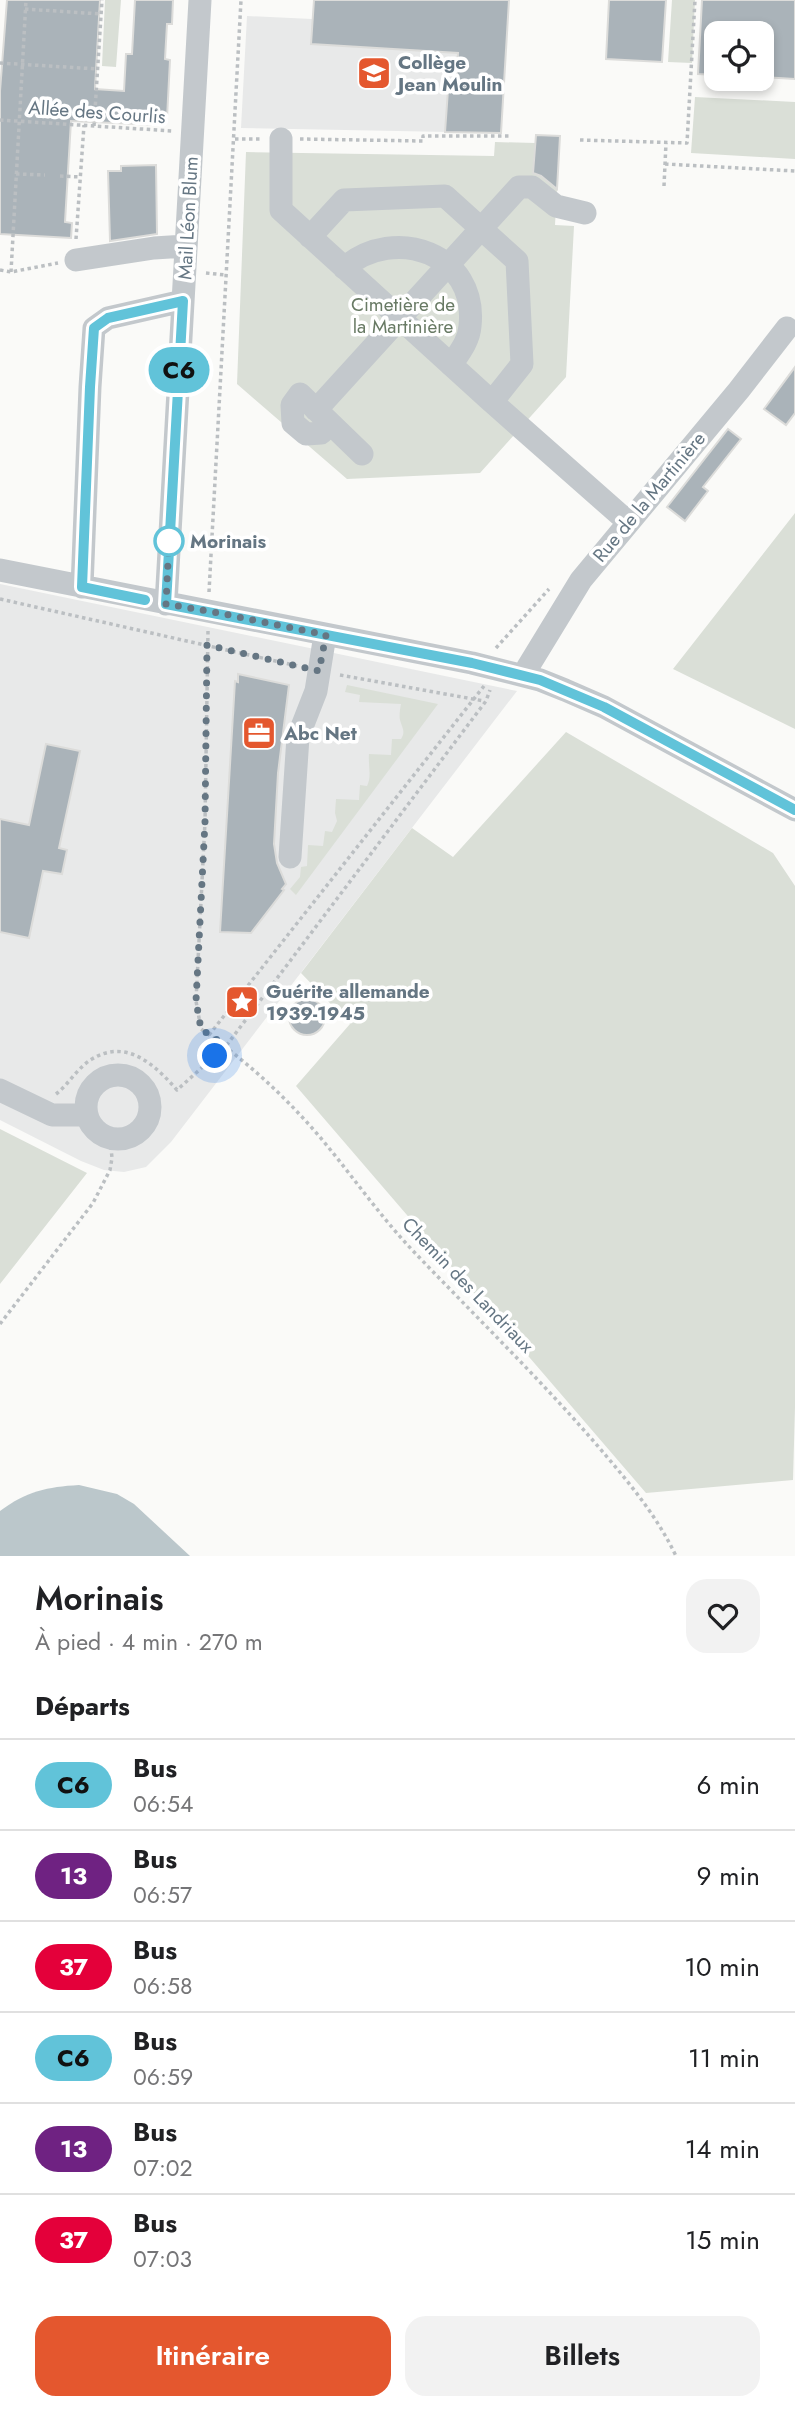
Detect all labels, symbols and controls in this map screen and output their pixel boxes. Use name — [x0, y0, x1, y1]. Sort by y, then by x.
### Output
map controls — [704, 21, 774, 91]
button: locate — [704, 21, 774, 91]
place label: Collège Jean Moulin — [394, 49, 502, 98]
school or university icon: Collège Jean Moulin — [355, 54, 393, 92]
street label: Allée des Courlis — [28, 94, 167, 130]
street label: Mail Léon Blum — [171, 156, 205, 280]
park label: Cimetière de la Martinière — [351, 291, 455, 340]
line badge: C6 — [148, 347, 210, 393]
text: C6 — [163, 352, 195, 387]
street label: Rue de la Martinière — [586, 426, 712, 568]
marker: Morinais — [154, 526, 184, 556]
place label: Morinais — [190, 528, 267, 555]
office icon: Abc Net — [240, 714, 278, 752]
place label: Abc Net — [283, 720, 357, 747]
place label: Guérite allemande 1939-1945 — [266, 978, 430, 1027]
place icon: Guérite allemande 1939-1945 — [223, 983, 261, 1021]
your location — [197, 1038, 232, 1073]
street label: Chemin des Landriaux — [396, 1211, 540, 1359]
text: Morinais — [35, 1575, 163, 1622]
button: heart — [686, 1579, 760, 1653]
text: À pied · 4 min · 270 m — [35, 1625, 263, 1659]
text: Départs — [35, 1687, 130, 1725]
text: Bus — [133, 1749, 177, 1787]
text: 6 min — [697, 1766, 760, 1804]
text: C6 — [57, 1767, 90, 1802]
text: 06:54 — [133, 1787, 193, 1821]
text: Bus — [133, 1840, 177, 1878]
text: 9 min — [697, 1857, 760, 1895]
text: 13 — [60, 1858, 87, 1893]
text: 06:57 — [133, 1878, 192, 1912]
text: Bus — [133, 1931, 177, 1969]
text: 10 min — [684, 1948, 760, 1986]
text: 37 — [59, 1949, 88, 1984]
text: 06:58 — [133, 1969, 192, 2003]
text: Bus — [133, 2022, 177, 2060]
text: 11 min — [688, 2039, 760, 2077]
text: C6 — [57, 2040, 90, 2075]
text: 06:59 — [133, 2060, 193, 2094]
text: Bus — [133, 2113, 177, 2151]
text: 14 min — [685, 2130, 760, 2168]
text: 13 — [60, 2131, 87, 2166]
text: 07:02 — [133, 2151, 193, 2185]
text: Bus — [133, 2204, 177, 2242]
text: 15 min — [685, 2221, 760, 2259]
text: 37 — [59, 2222, 88, 2257]
text: 07:03 — [133, 2242, 192, 2276]
button: Itinéraire — [35, 2316, 391, 2396]
button: Billets — [405, 2316, 760, 2396]

